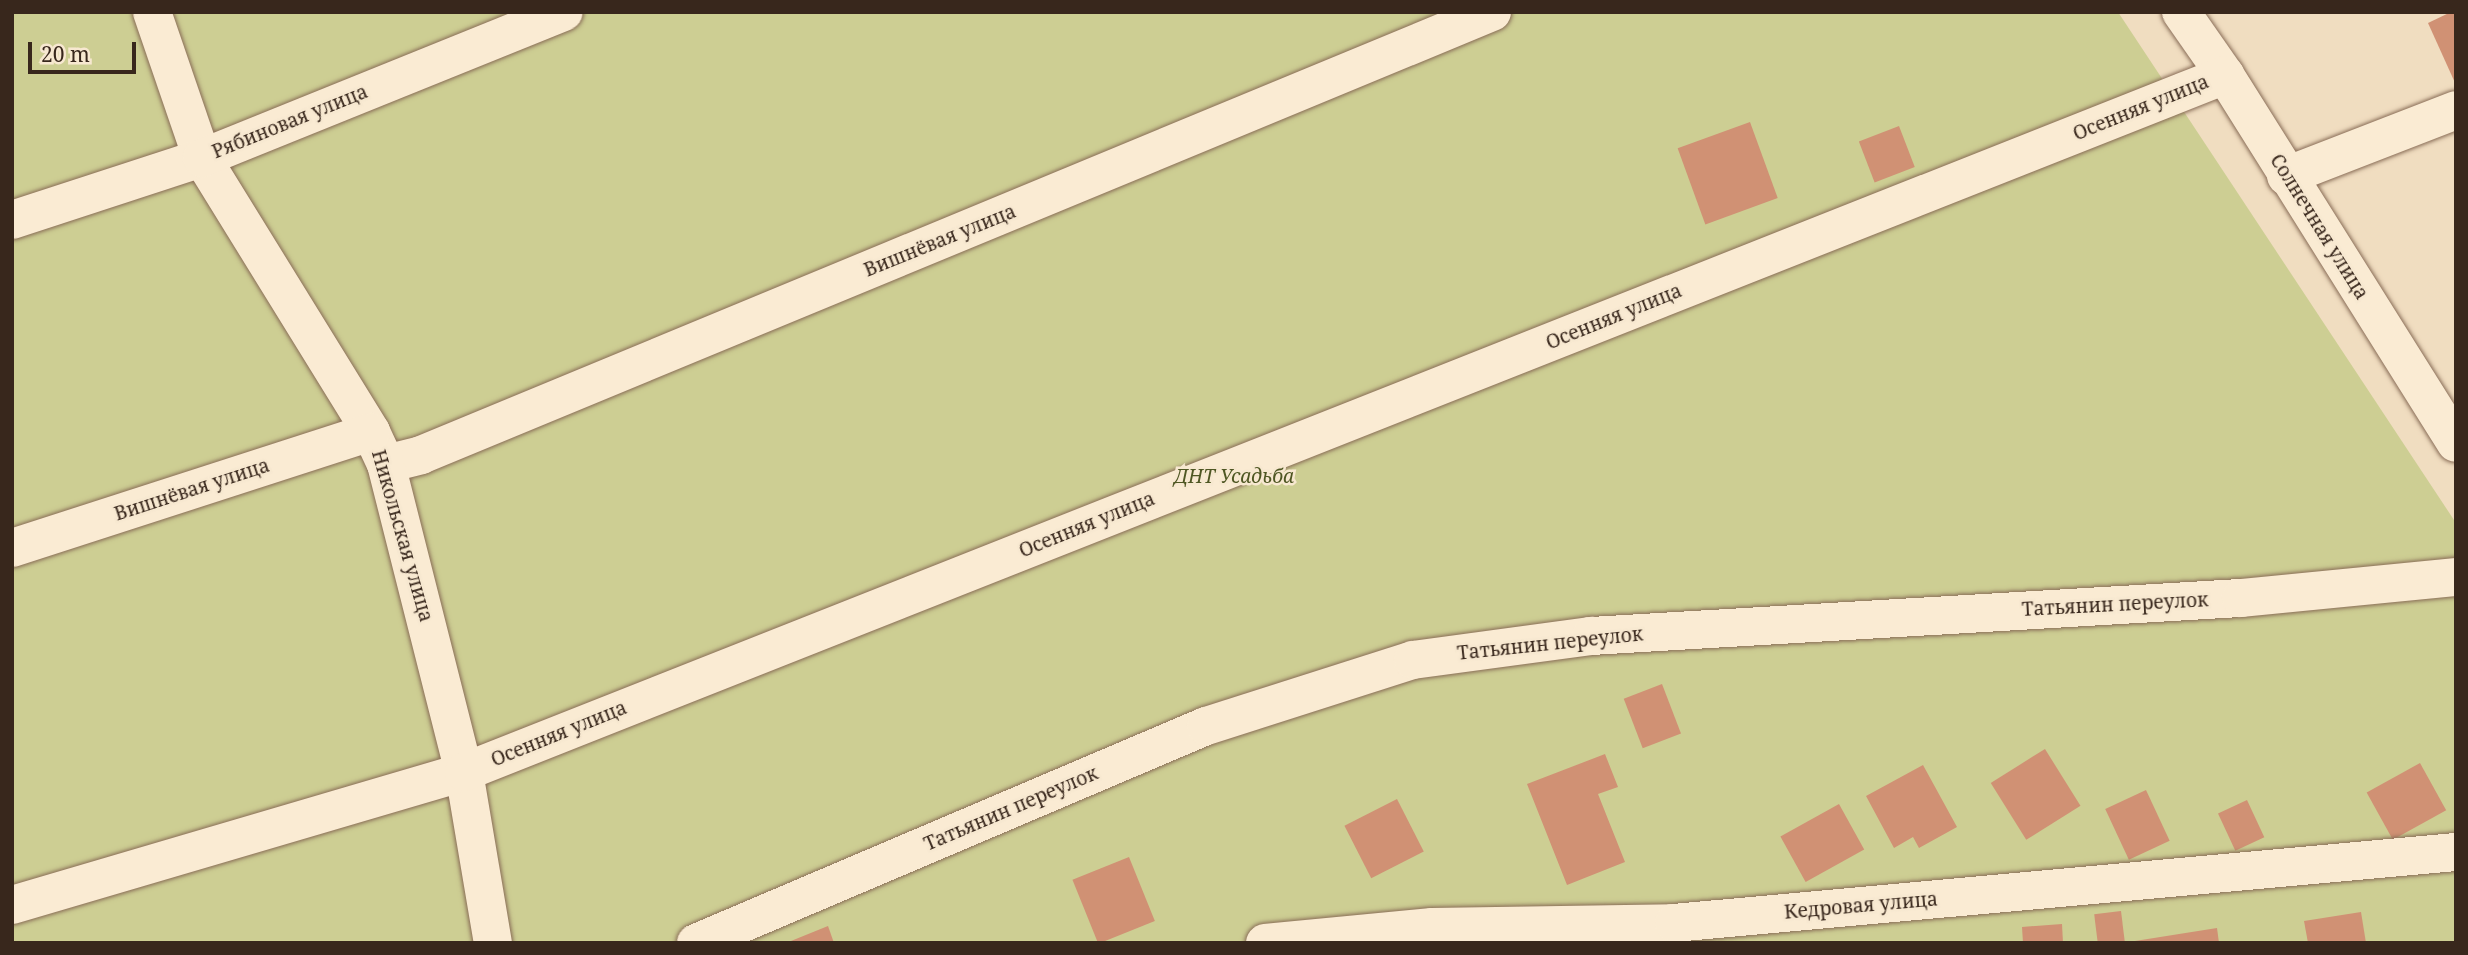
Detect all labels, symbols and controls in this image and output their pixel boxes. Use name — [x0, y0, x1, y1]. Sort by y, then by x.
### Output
scale bar — [32, 28, 140, 72]
text: 20 m — [41, 40, 90, 68]
street label: Осенняя улица — [2070, 70, 2212, 146]
street label: Рябиновая улица — [209, 80, 371, 164]
street label: Солнечная улица — [2265, 150, 2373, 304]
street label: Вишнёвая улица — [861, 200, 1019, 282]
street label: Осенняя улица — [1543, 279, 1685, 355]
street label: Никольская улица — [367, 447, 437, 625]
street label: Вишнёвая улица — [112, 454, 272, 526]
park label: ДНТ Усадьба — [1174, 466, 1294, 488]
street label: Осенняя улица — [1016, 487, 1158, 563]
street label: Татьянин переулок — [2021, 589, 2209, 621]
street label: Татьянин переулок — [1456, 623, 1644, 665]
street label: Осенняя улица — [488, 696, 630, 772]
street label: Татьянин переулок — [921, 762, 1101, 856]
street label: Кедровая улица — [1783, 888, 1939, 924]

